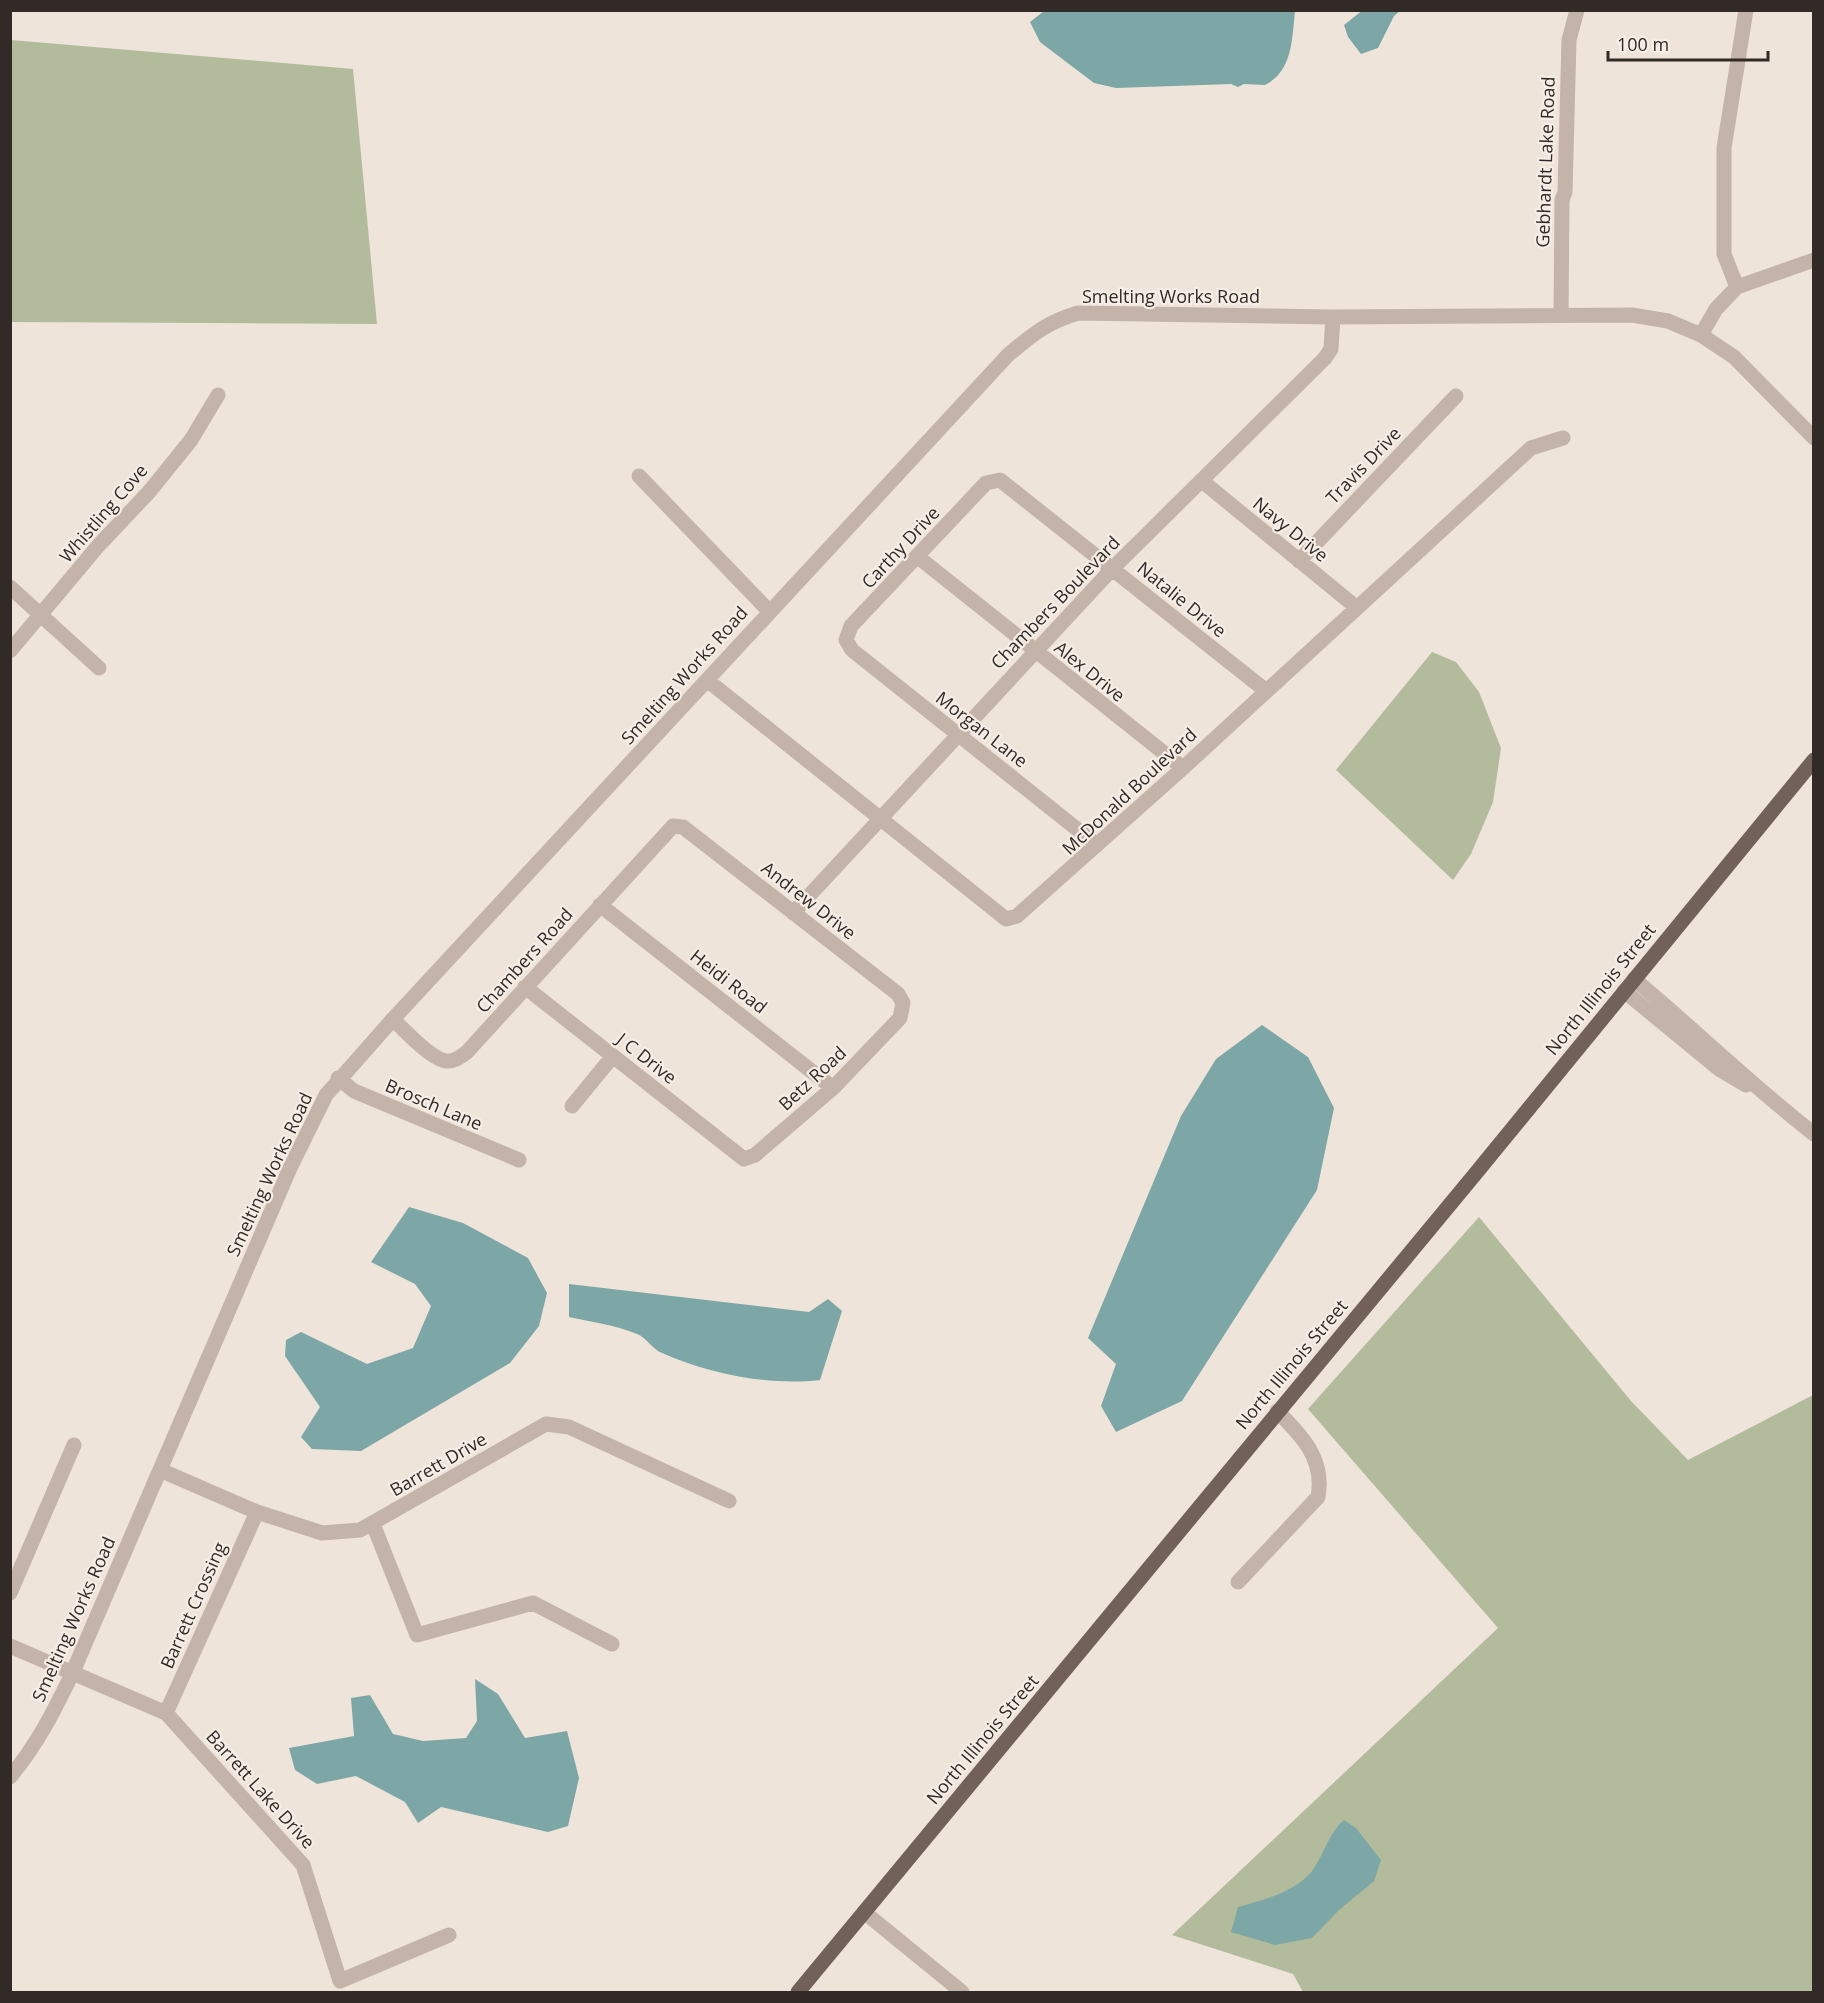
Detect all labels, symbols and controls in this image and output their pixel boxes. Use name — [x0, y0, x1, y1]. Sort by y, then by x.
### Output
scale bar — [1608, 24, 1768, 62]
text: 100 m — [1617, 32, 1669, 56]
street label: Gebhardt Lake Road — [1530, 76, 1560, 248]
street label: Smelting Works Road — [1082, 284, 1260, 308]
street label: Travis Drive — [1320, 421, 1406, 509]
street label: Whistling Cove — [54, 459, 152, 567]
street label: Navy Drive — [1248, 491, 1334, 567]
street label: Carthy Drive — [856, 501, 944, 593]
street label: Chambers Boulevard — [985, 530, 1125, 674]
street label: Natalie Drive — [1133, 556, 1231, 642]
street label: Smelting Works Road — [615, 601, 753, 749]
street label: Alex Drive — [1050, 635, 1130, 707]
street label: Morgan Lane — [931, 686, 1033, 772]
street label: McDonald Boulevard — [1057, 722, 1201, 860]
street label: Andrew Drive — [757, 856, 861, 944]
street label: Chambers Road — [470, 902, 578, 1018]
street label: North Illinois Street — [1540, 918, 1660, 1060]
street label: Heidi Road — [686, 943, 772, 1019]
street label: J C Drive — [611, 1026, 682, 1089]
street label: Betz Road — [773, 1041, 851, 1115]
street label: Brosch Lane — [382, 1073, 486, 1135]
street label: Smelting Works Road — [220, 1088, 318, 1260]
street label: North Illinois Street — [1230, 1294, 1352, 1434]
street label: Barrett Drive — [385, 1427, 491, 1501]
street label: Smelting Works Road — [26, 1533, 120, 1705]
street label: Barrett Crossing — [154, 1538, 232, 1672]
street label: North Illinois Street — [921, 1669, 1043, 1809]
street label: Barrett Lake Drive — [201, 1725, 321, 1853]

